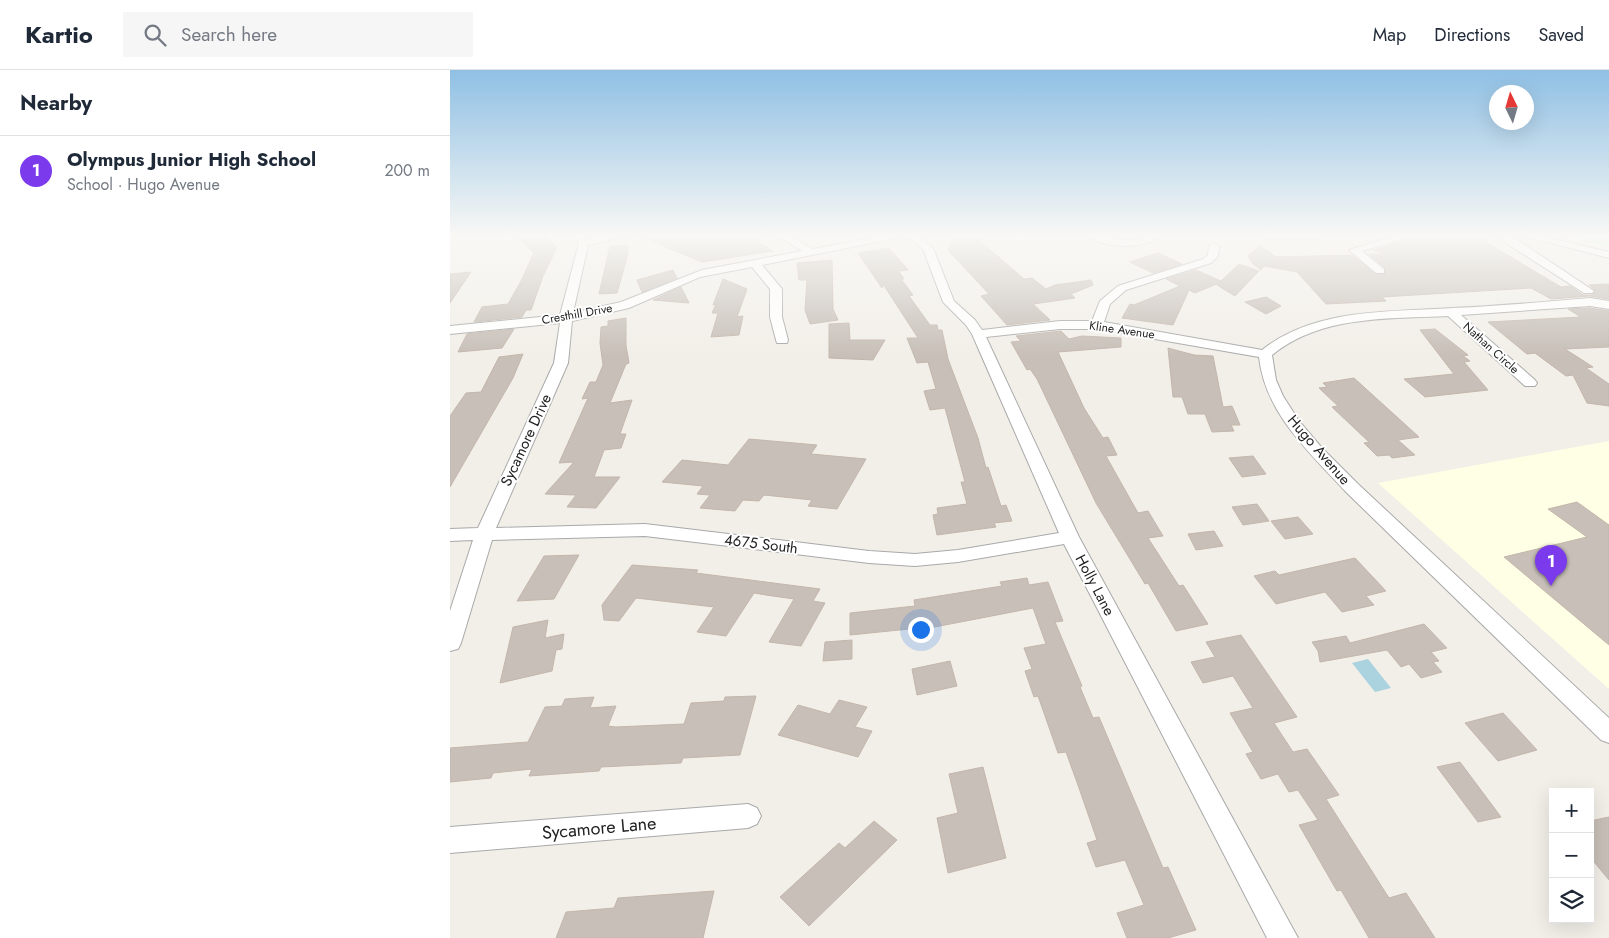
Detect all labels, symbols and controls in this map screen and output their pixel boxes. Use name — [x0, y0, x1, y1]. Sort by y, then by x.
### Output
search box — [123, 12, 473, 57]
text: Kartio — [25, 17, 93, 52]
icon: search — [141, 21, 169, 49]
text: Search here — [181, 21, 277, 48]
text: Map — [1373, 22, 1406, 48]
text: Directions — [1434, 22, 1510, 48]
text: Saved — [1538, 22, 1584, 48]
north arrow — [1489, 85, 1534, 130]
text: Nearby — [20, 88, 92, 118]
text: Olympus Junior High School — [67, 146, 316, 173]
text: 1 — [32, 159, 40, 182]
text: 200 m — [384, 159, 430, 182]
text: School · Hugo Avenue — [67, 173, 220, 196]
street label: Cresthill Drive — [540, 299, 614, 329]
street label: Kline Avenue — [1088, 316, 1156, 344]
street label: Nathan Circle — [1459, 318, 1523, 378]
street label: Sycamore Drive — [495, 390, 557, 490]
street label: Hugo Avenue — [1282, 410, 1356, 490]
street label: 4675 South — [723, 529, 799, 559]
pin: 1 — [1535, 545, 1567, 586]
street label: Holly Lane — [1070, 550, 1120, 620]
your location — [908, 617, 934, 643]
map controls — [1549, 788, 1594, 923]
button: + — [1549, 788, 1594, 833]
street label: Sycamore Lane — [541, 810, 657, 846]
button: − — [1549, 833, 1594, 878]
button: layers — [1549, 878, 1594, 923]

